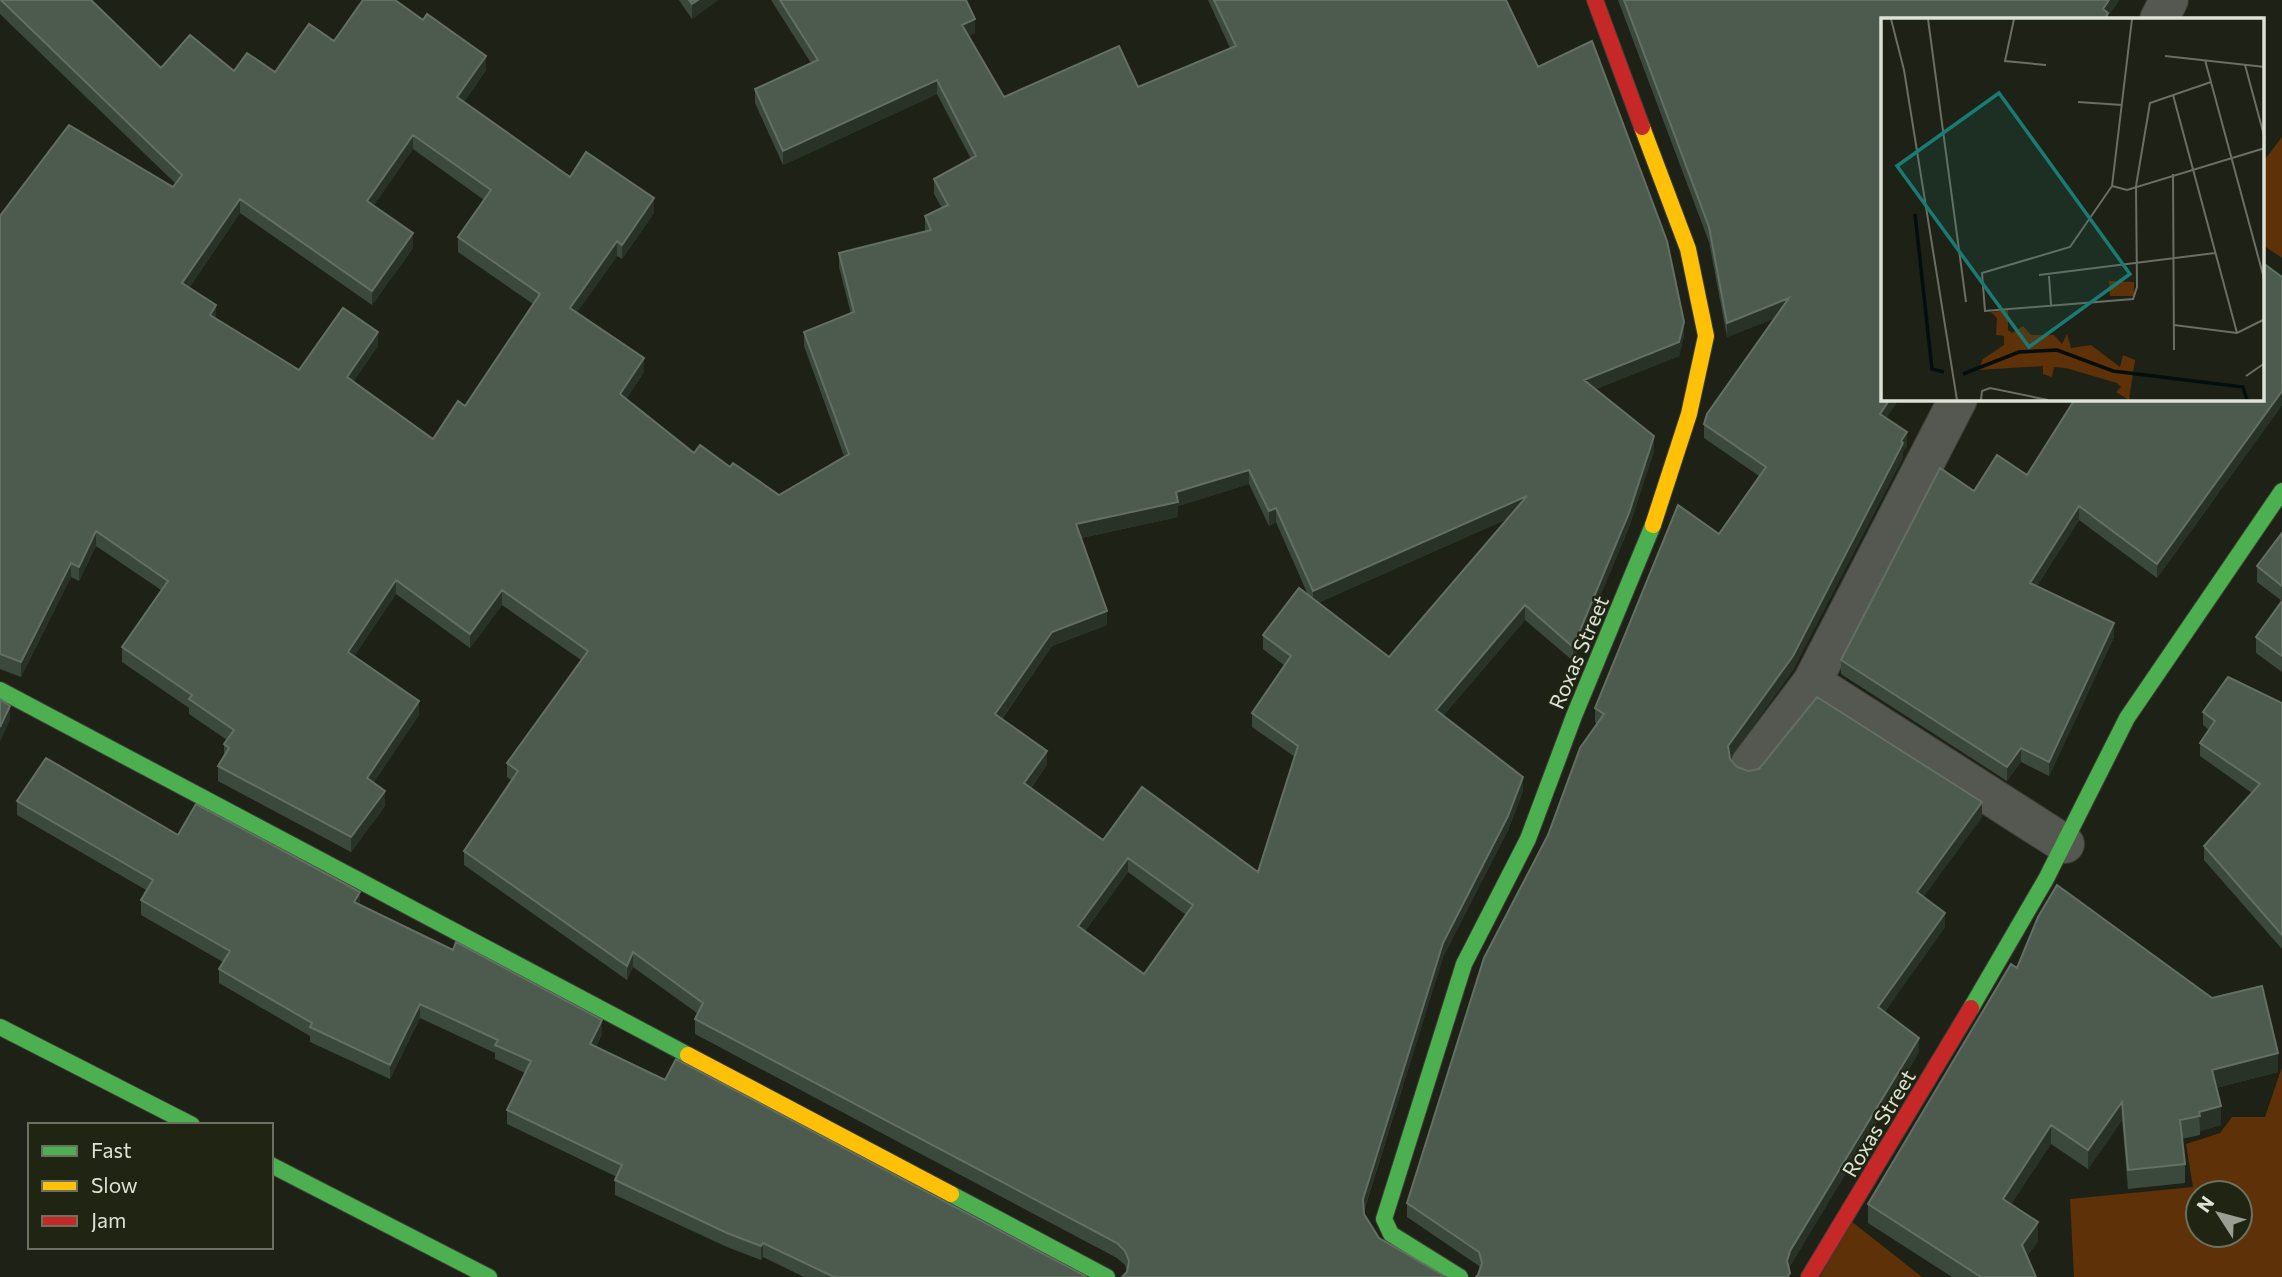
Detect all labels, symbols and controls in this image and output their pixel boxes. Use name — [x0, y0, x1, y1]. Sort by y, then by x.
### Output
inset map — [1881, 18, 2264, 401]
street label: Roxas Street — [1543, 592, 1613, 712]
street label: Roxas Street — [1836, 1065, 1920, 1181]
legend — [28, 1123, 273, 1249]
text: Fast — [91, 1137, 132, 1162]
text: Slow — [91, 1172, 138, 1197]
north arrow — [2184, 1179, 2254, 1249]
text: N — [2191, 1191, 2218, 1216]
text: Jam — [91, 1207, 126, 1232]

